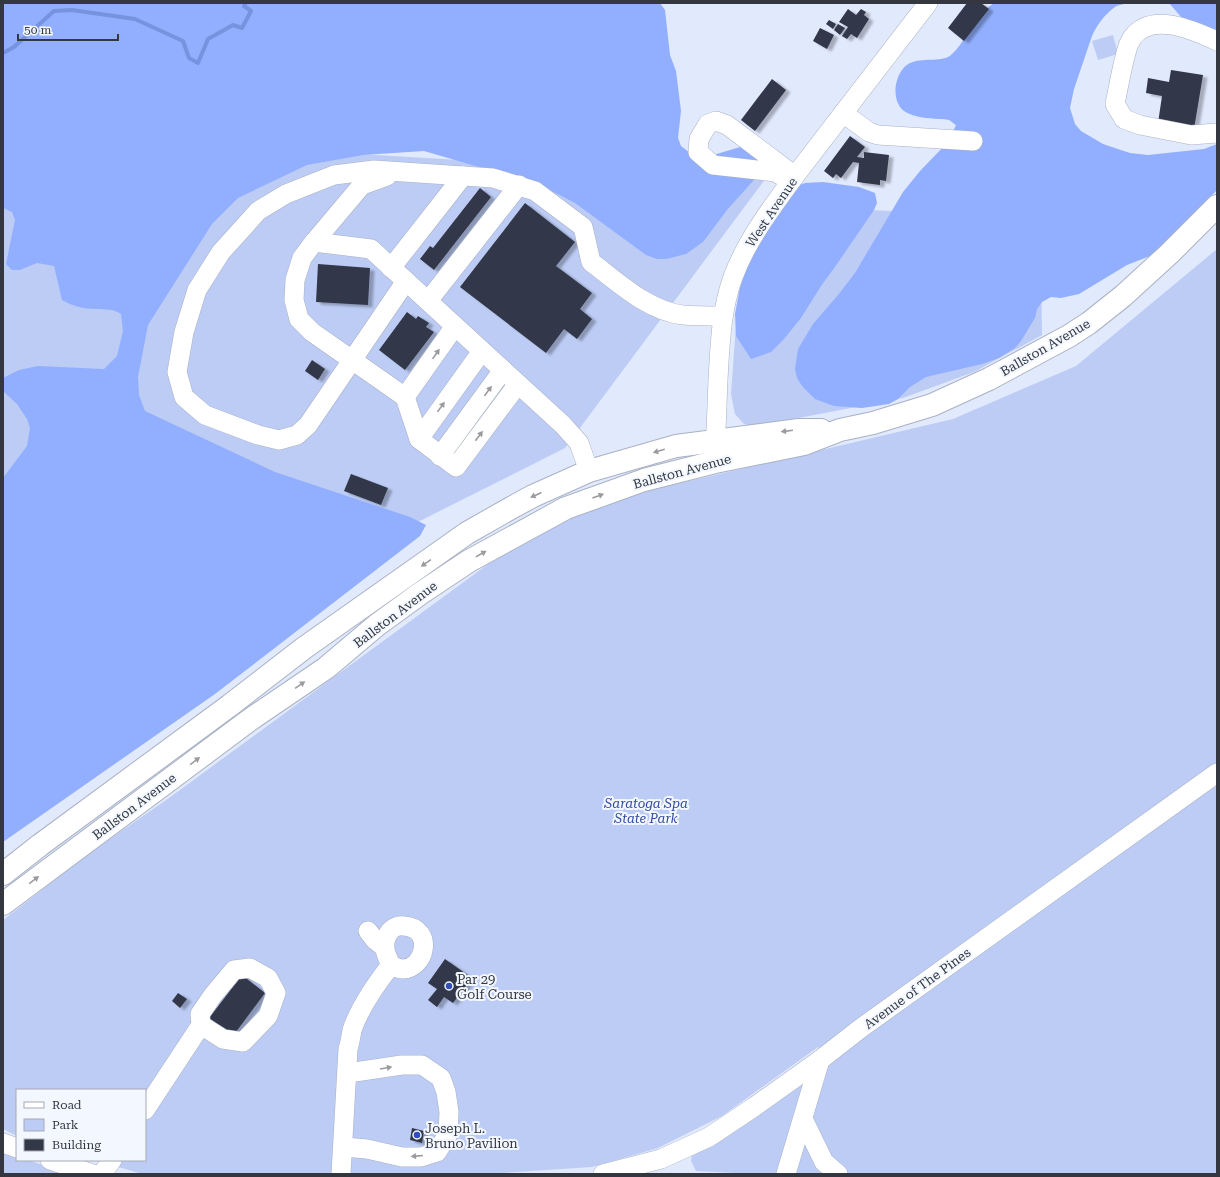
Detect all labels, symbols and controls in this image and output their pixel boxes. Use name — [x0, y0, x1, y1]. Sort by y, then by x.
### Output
scale bar — [18, 16, 118, 42]
text: 50 m — [24, 23, 51, 37]
street label: West Avenue — [743, 175, 800, 250]
street label: Ballston Avenue — [998, 316, 1093, 379]
one-way arrow — [432, 348, 440, 359]
one-way arrow — [484, 385, 492, 396]
one-way arrow — [437, 402, 445, 413]
one-way arrow — [781, 428, 793, 434]
one-way arrow — [475, 430, 483, 441]
one-way arrow — [652, 448, 664, 454]
street label: Ballston Avenue — [631, 451, 733, 492]
one-way arrow — [531, 492, 542, 498]
one-way arrow — [592, 493, 604, 499]
one-way arrow — [476, 551, 487, 558]
one-way arrow — [421, 559, 431, 567]
street label: Ballston Avenue — [351, 578, 440, 651]
one-way arrow — [295, 681, 306, 689]
one-way arrow — [189, 757, 200, 765]
street label: Ballston Avenue — [90, 770, 179, 843]
park label: Saratoga Spa State Park — [603, 796, 688, 826]
one-way arrow — [29, 876, 40, 884]
street label: Avenue of The Pines — [861, 945, 973, 1032]
place label: Par 29 Golf Course — [457, 972, 532, 1002]
marker: Par 29 Golf Course — [444, 981, 454, 991]
one-way arrow — [380, 1065, 392, 1071]
legend — [16, 1089, 146, 1161]
text: Road — [52, 1098, 82, 1112]
text: Park — [52, 1118, 79, 1132]
place label: Joseph L. Bruno Pavilion — [425, 1121, 518, 1151]
marker: Joseph L. Bruno Pavilion — [412, 1130, 422, 1140]
text: Building — [52, 1138, 101, 1152]
one-way arrow — [411, 1153, 423, 1160]

